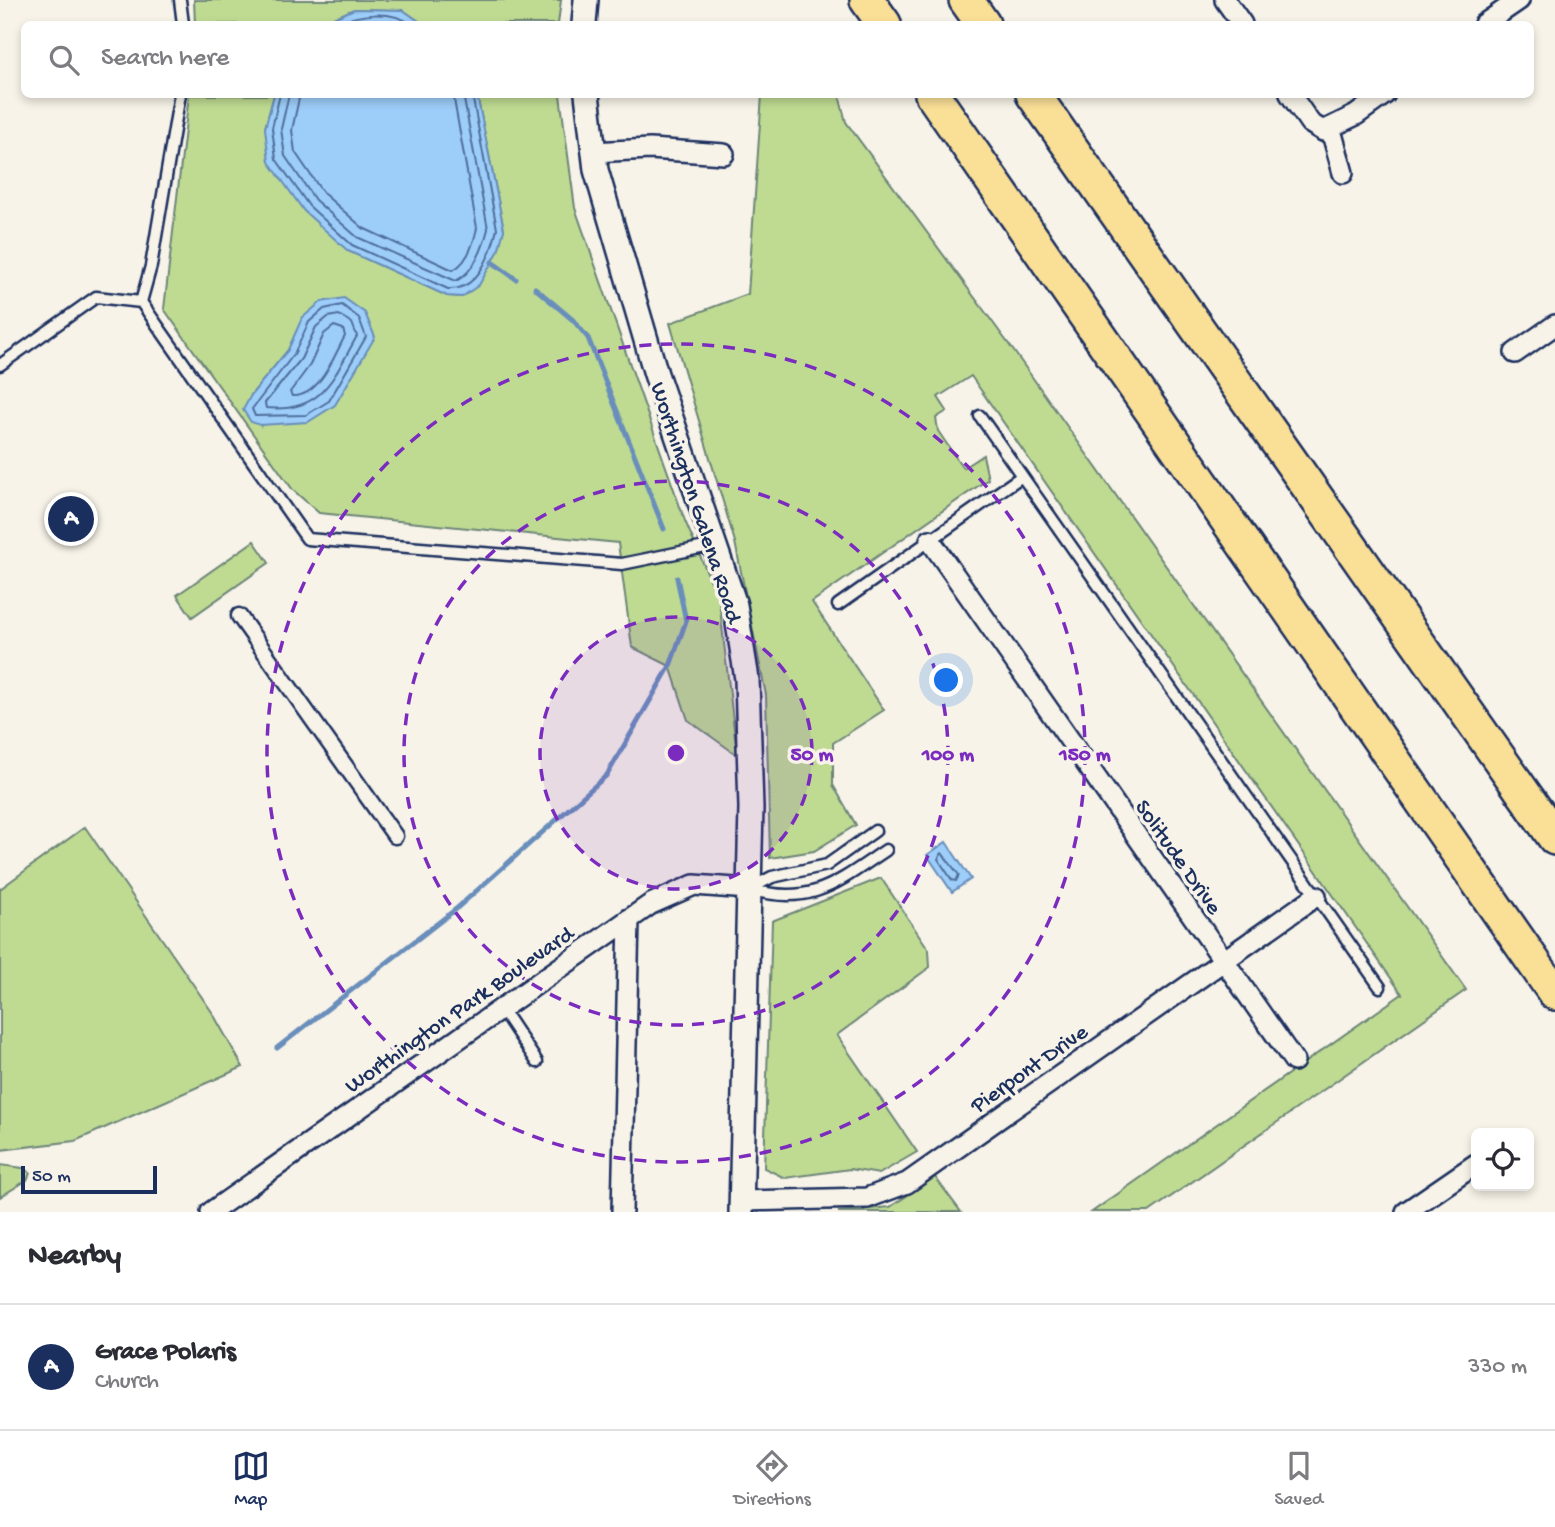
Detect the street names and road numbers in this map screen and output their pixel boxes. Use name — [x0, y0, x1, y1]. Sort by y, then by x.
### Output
street label: Worthington Galena Road — [643, 379, 747, 628]
street label: Solitude Drive — [1128, 795, 1227, 921]
street label: Worthington Park Boulevard — [340, 921, 581, 1100]
street label: Pierpont Drive — [965, 1019, 1095, 1121]

